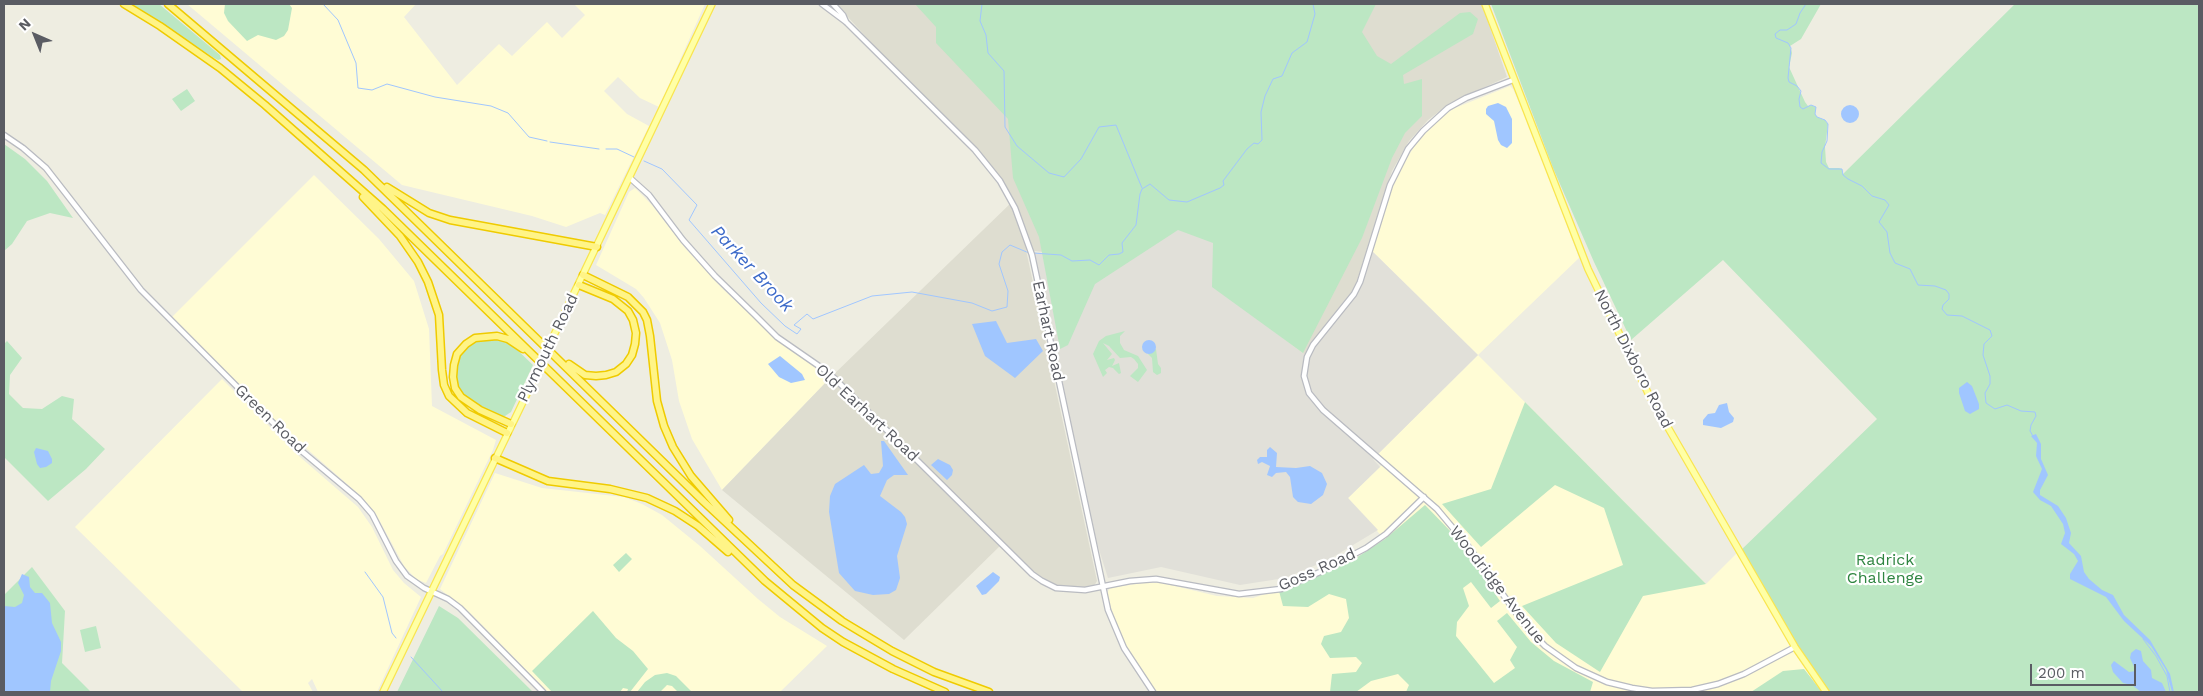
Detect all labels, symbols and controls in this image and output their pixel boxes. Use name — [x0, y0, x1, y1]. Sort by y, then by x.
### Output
north arrow — [10, 10, 60, 60]
text: N — [15, 15, 34, 34]
water label: Parker Brook — [706, 221, 798, 317]
street label: Earhart Road — [1028, 279, 1068, 383]
street label: North Dixboro Road — [1590, 286, 1676, 432]
street label: Plymouth Road — [513, 291, 583, 405]
street label: Old Earhart Road — [811, 360, 923, 466]
street label: Green Road — [231, 381, 309, 457]
street label: Woodridge Avenue — [1445, 522, 1549, 648]
street label: Goss Road — [1275, 544, 1359, 596]
park label: Radrick Challenge — [1847, 550, 1923, 588]
scale bar — [2033, 654, 2139, 686]
text: 200 m — [2038, 664, 2085, 682]

